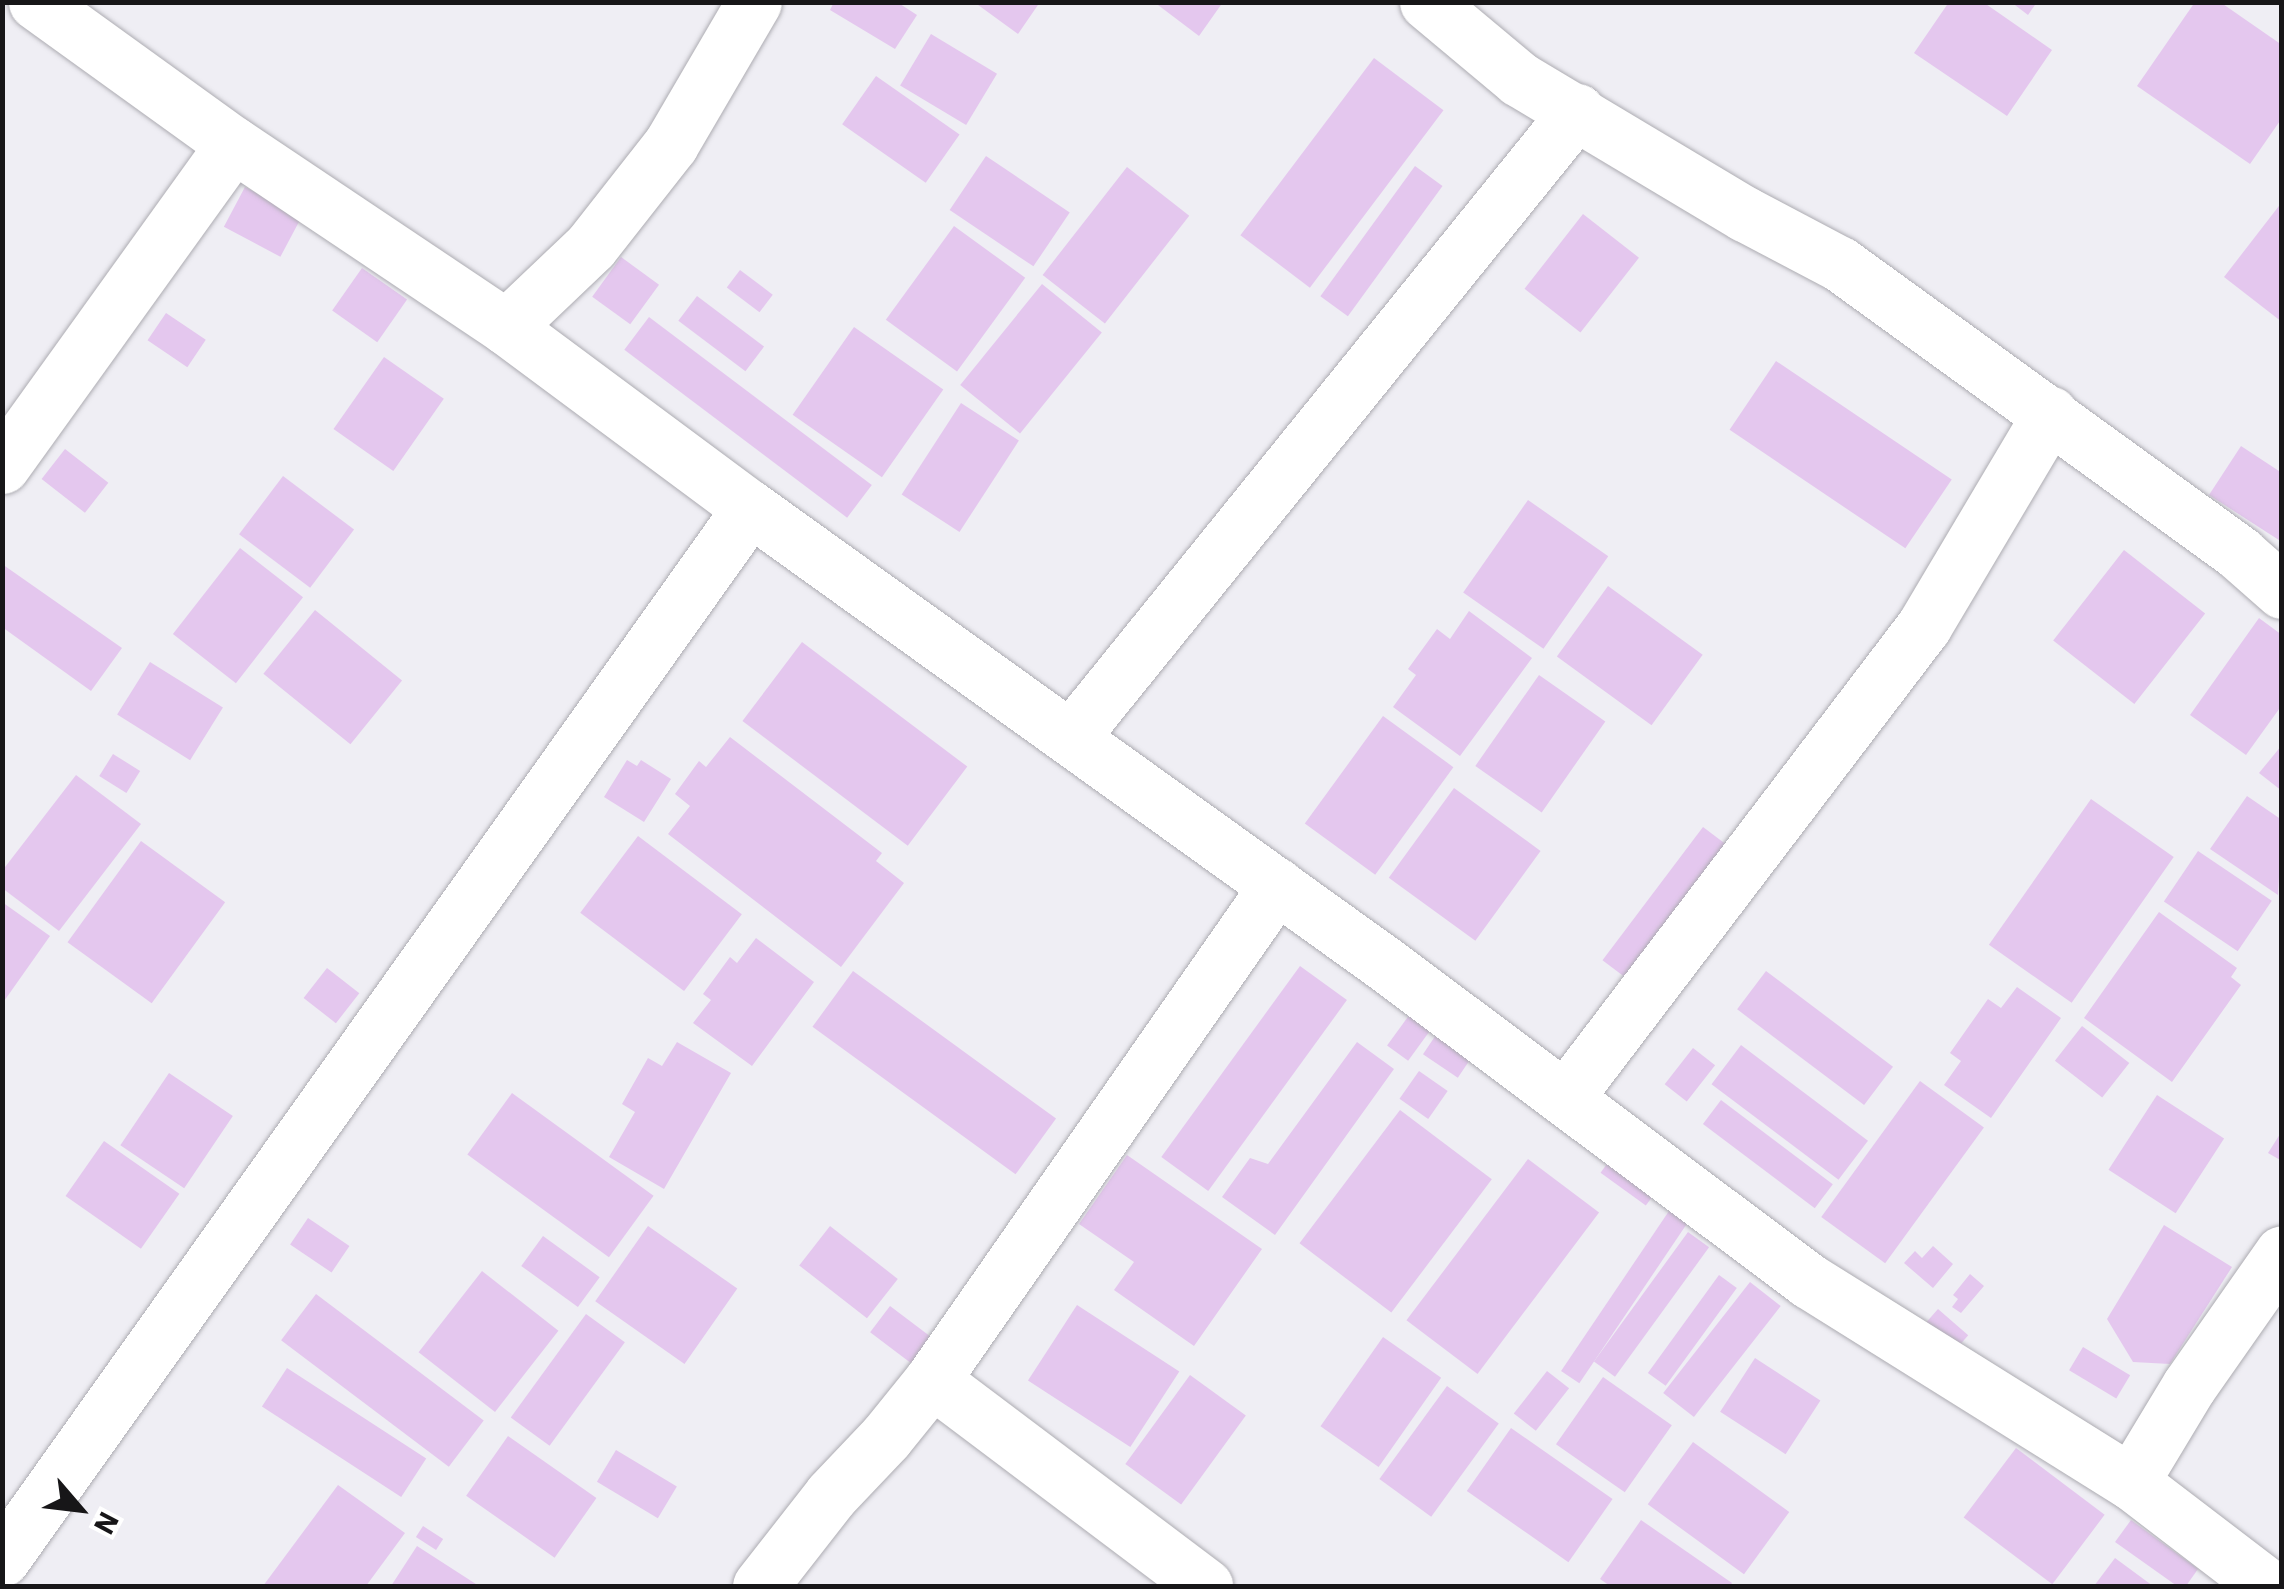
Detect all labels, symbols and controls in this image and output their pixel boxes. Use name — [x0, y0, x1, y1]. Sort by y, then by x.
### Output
north arrow — [30, 1459, 130, 1559]
text: N — [86, 1506, 128, 1541]

